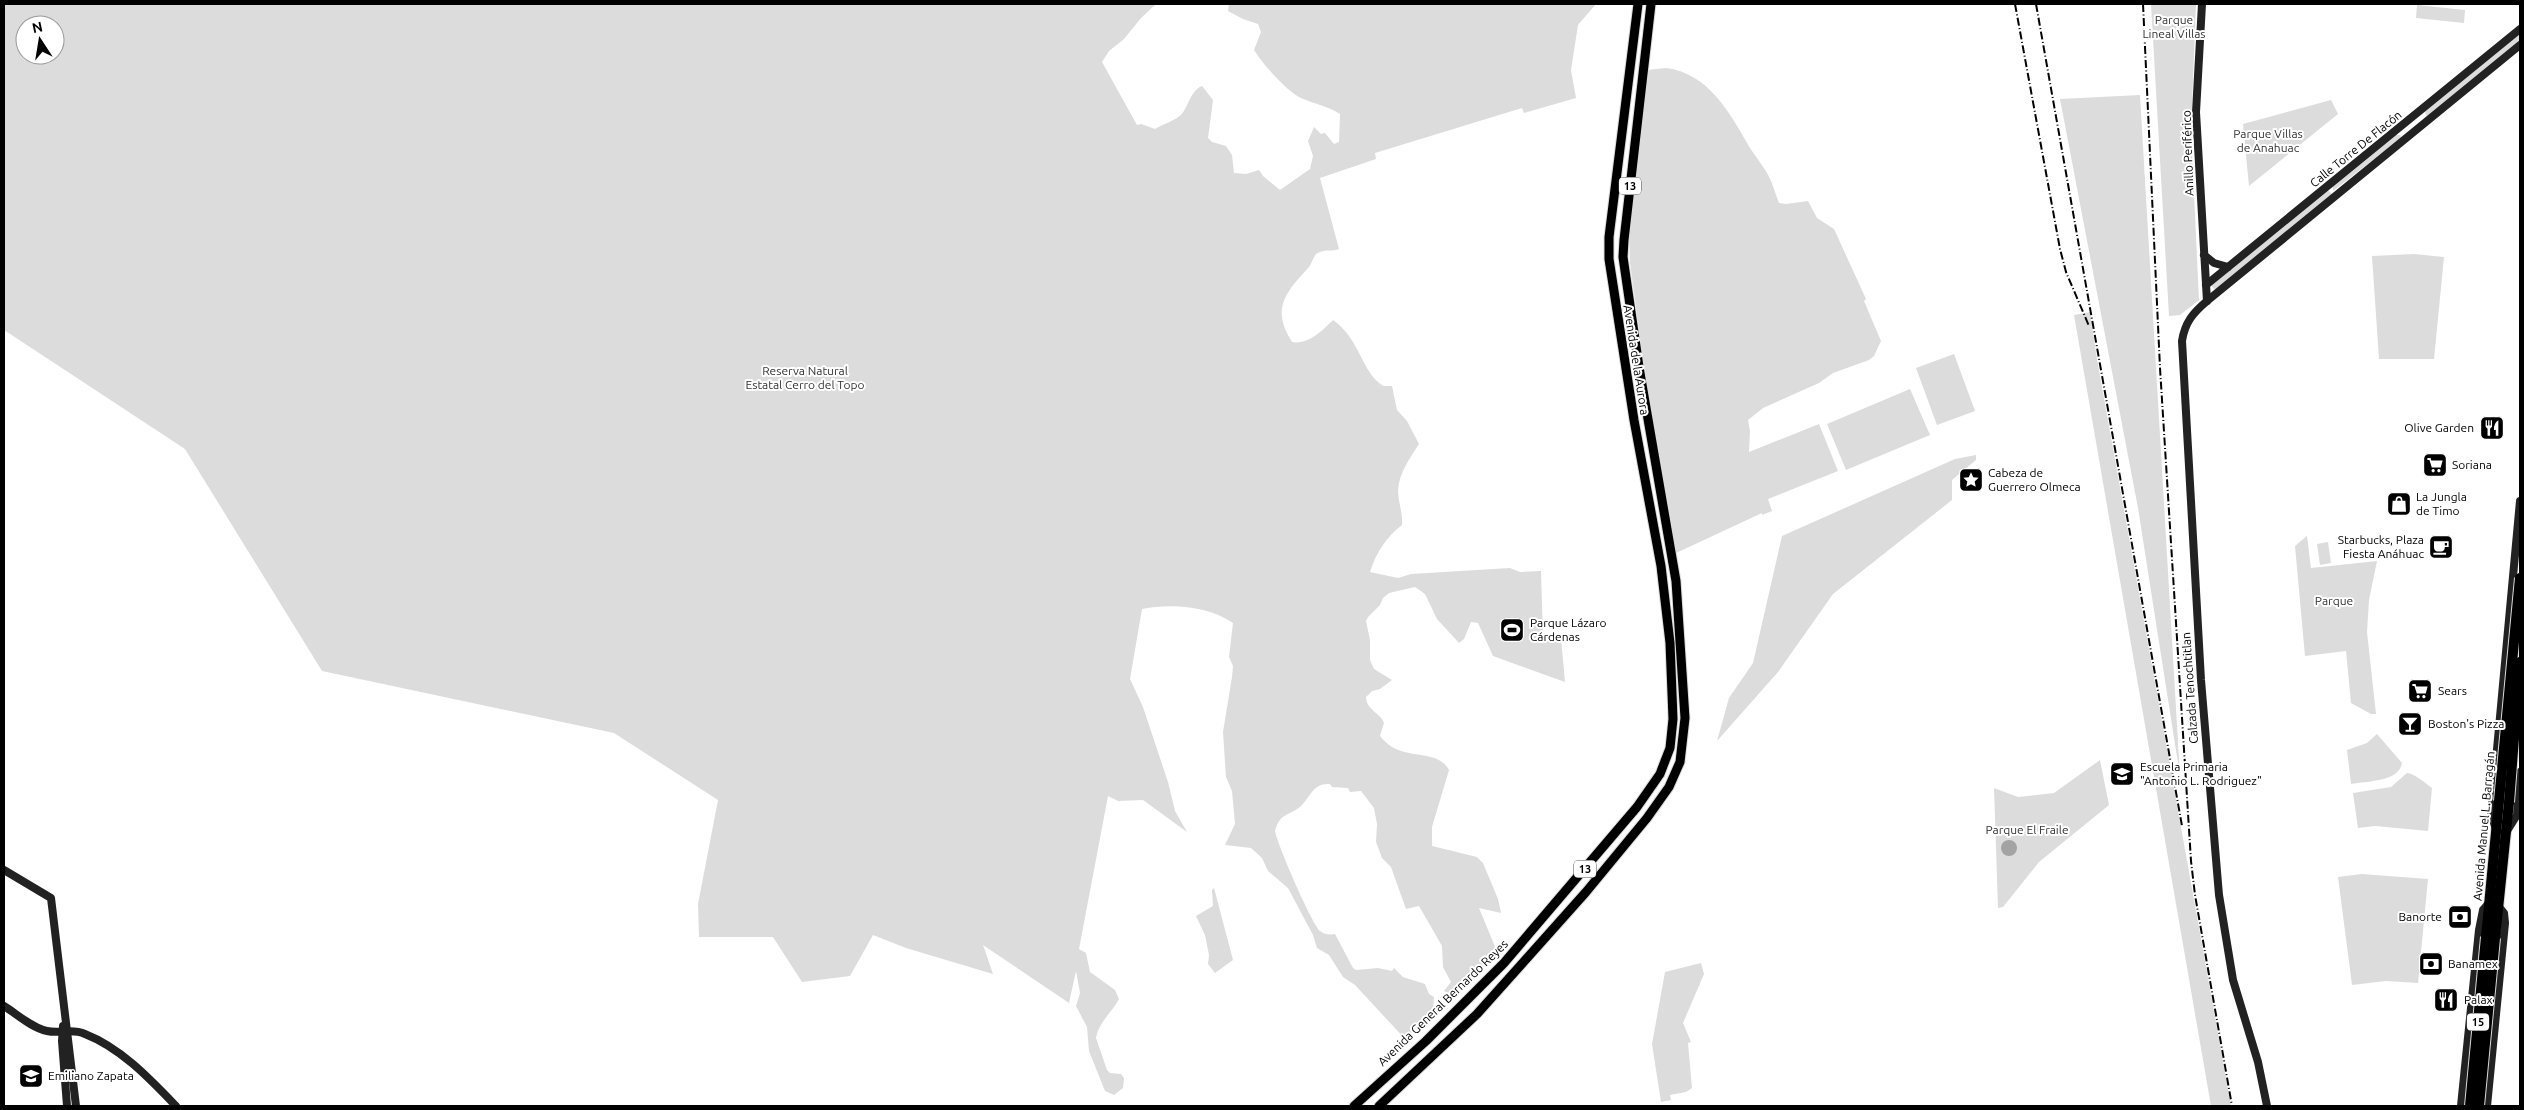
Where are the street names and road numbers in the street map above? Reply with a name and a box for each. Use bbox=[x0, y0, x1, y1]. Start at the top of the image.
street label: Calle Torre De Flacón bbox=[2307, 108, 2404, 189]
street label: Anillo Periférico bbox=[2180, 110, 2195, 196]
road number: 13 bbox=[1619, 178, 1641, 195]
street label: Avenida de la Aurora bbox=[1621, 304, 1652, 416]
street label: Calzada Tenochtitlan bbox=[2179, 632, 2200, 744]
street label: Avenida Manuel L. Barragán bbox=[2471, 751, 2497, 901]
road number: 13 bbox=[1574, 861, 1596, 878]
street label: Avenida General Bernardo Reyes bbox=[1375, 937, 1510, 1068]
road number: 15 bbox=[2467, 1014, 2489, 1030]

